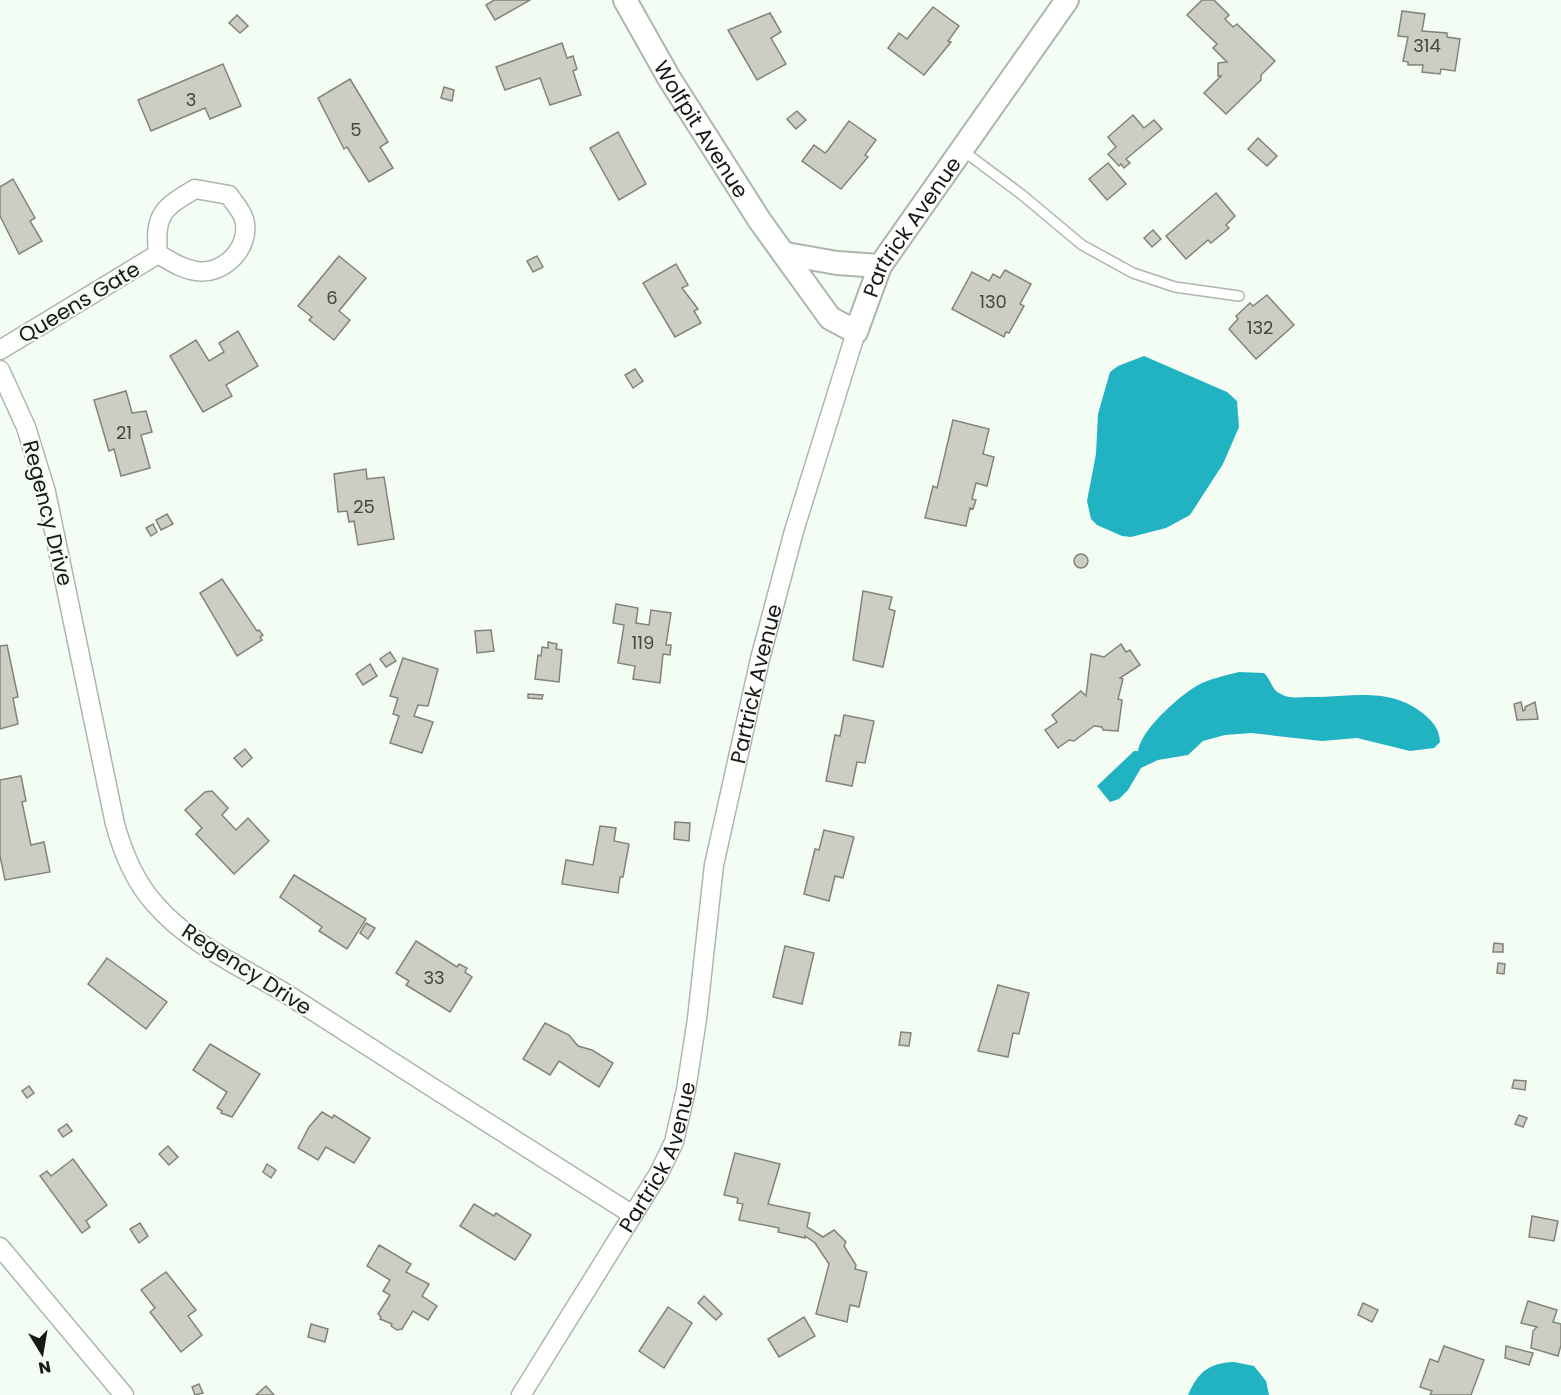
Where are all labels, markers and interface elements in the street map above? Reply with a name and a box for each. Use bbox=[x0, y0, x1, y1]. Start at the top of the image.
house number: 314 bbox=[1413, 33, 1441, 58]
street label: Wolfpit Avenue bbox=[647, 55, 756, 203]
house number: 3 bbox=[186, 87, 196, 112]
house number: 5 bbox=[350, 117, 362, 142]
street label: Partrick Avenue bbox=[855, 150, 967, 301]
street label: Queens Gate bbox=[13, 254, 145, 350]
house number: 6 bbox=[326, 285, 338, 310]
house number: 130 bbox=[979, 289, 1007, 314]
house number: 132 bbox=[1247, 315, 1273, 340]
house number: 21 bbox=[116, 420, 132, 445]
street label: Regency Drive bbox=[16, 437, 80, 589]
house number: 25 bbox=[353, 494, 375, 519]
street label: Partrick Avenue bbox=[723, 601, 789, 766]
house number: 119 bbox=[632, 630, 654, 655]
street label: Regency Drive bbox=[177, 916, 317, 1022]
house number: 33 bbox=[423, 965, 445, 990]
street label: Partrick Avenue bbox=[611, 1080, 702, 1237]
north arrow bbox=[12, 1323, 72, 1383]
text: N bbox=[37, 1355, 53, 1380]

